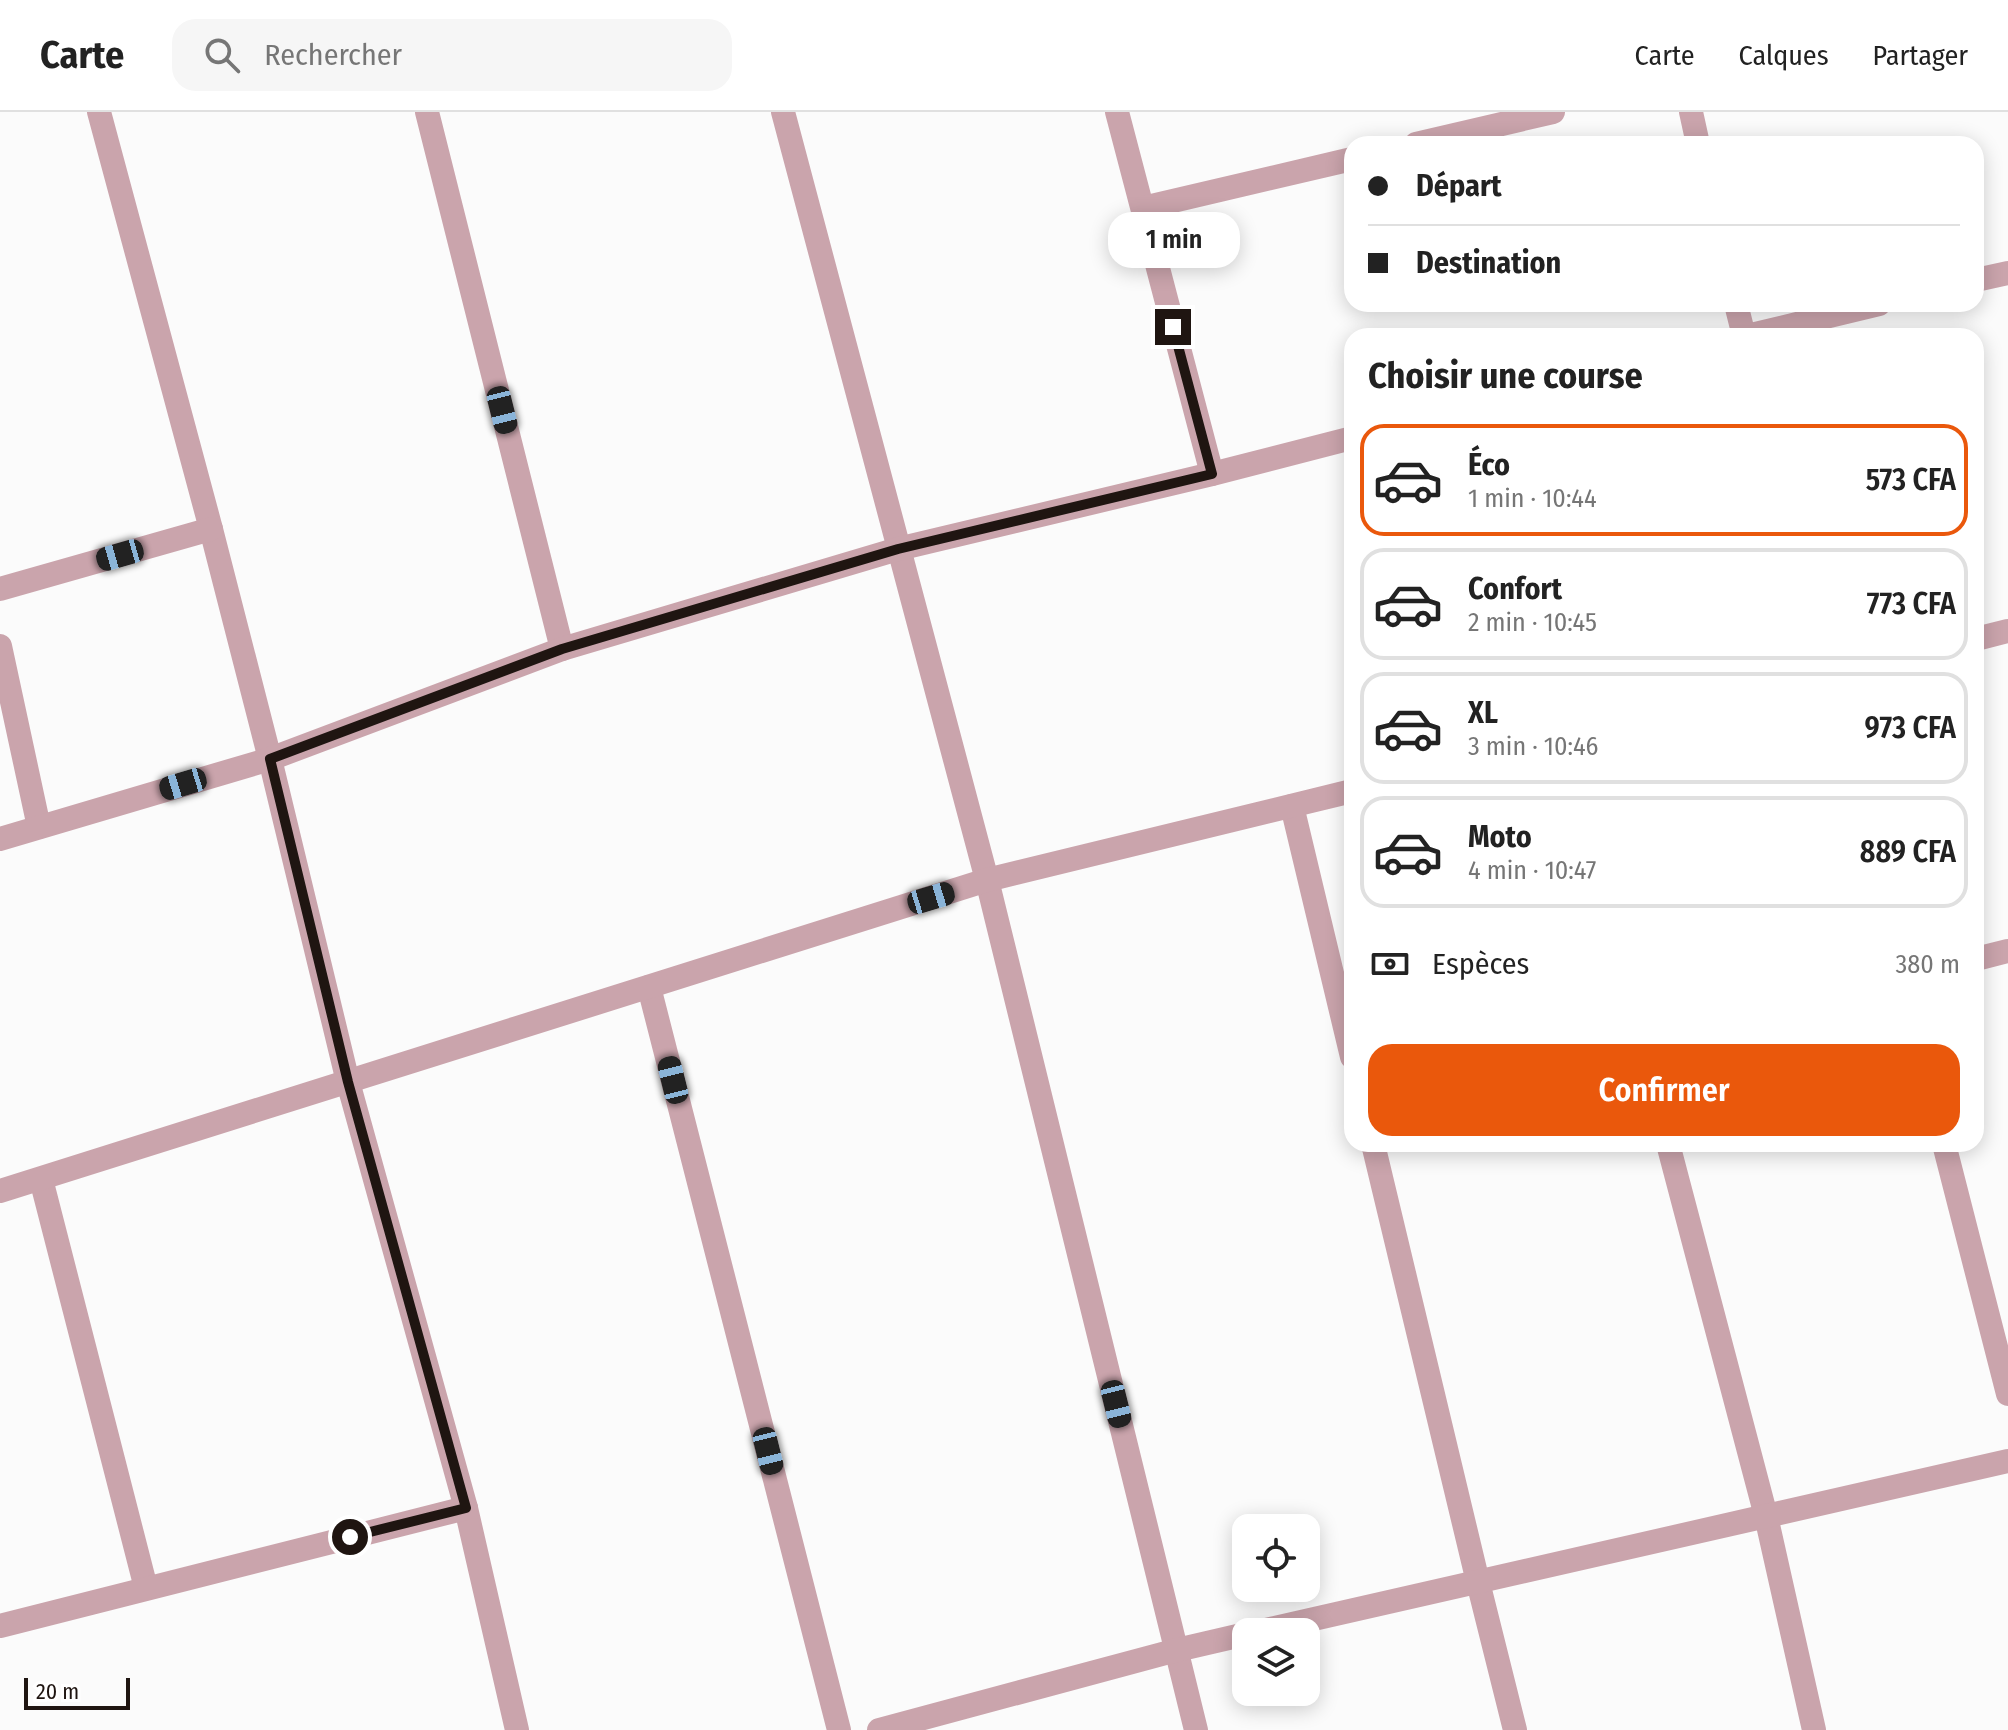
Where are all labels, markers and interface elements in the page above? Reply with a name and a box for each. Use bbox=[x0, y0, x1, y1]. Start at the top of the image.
search box bbox=[172, 19, 732, 91]
text: Carte bbox=[40, 32, 124, 78]
icon: search bbox=[200, 33, 244, 77]
text: Rechercher bbox=[264, 37, 402, 73]
text: Carte bbox=[1635, 39, 1695, 72]
text: Calques bbox=[1739, 39, 1829, 72]
text: Partager bbox=[1873, 39, 1968, 72]
text: Départ bbox=[1416, 168, 1502, 204]
callout: 1 min bbox=[1107, 211, 1239, 267]
text: 1 min bbox=[1146, 224, 1202, 255]
text: Destination bbox=[1416, 245, 1561, 281]
route end bbox=[1155, 309, 1191, 345]
text: Choisir une course bbox=[1368, 354, 1643, 398]
car bbox=[485, 384, 519, 436]
icon: car bbox=[1372, 444, 1444, 516]
text: Éco bbox=[1468, 447, 1510, 483]
text: 573 CFA bbox=[1866, 462, 1956, 498]
text: 1 min · 10:44 bbox=[1468, 483, 1596, 514]
car bbox=[94, 537, 146, 573]
icon: car bbox=[1372, 568, 1444, 640]
text: Confort bbox=[1468, 571, 1562, 607]
text: 773 CFA bbox=[1867, 586, 1956, 622]
text: 2 min · 10:45 bbox=[1468, 607, 1597, 638]
icon: car bbox=[1372, 692, 1444, 764]
text: XL bbox=[1468, 695, 1498, 731]
text: 973 CFA bbox=[1865, 710, 1956, 746]
text: 3 min · 10:46 bbox=[1468, 731, 1598, 762]
car bbox=[157, 766, 209, 802]
icon: car bbox=[1372, 816, 1444, 888]
text: Moto bbox=[1468, 819, 1532, 855]
text: 889 CFA bbox=[1860, 834, 1956, 870]
text: 4 min · 10:47 bbox=[1468, 855, 1596, 886]
car bbox=[905, 880, 957, 916]
icon: cash bbox=[1368, 942, 1412, 986]
text: Espèces bbox=[1432, 946, 1529, 982]
text: 380 m bbox=[1896, 949, 1960, 980]
button: Confirmer bbox=[1368, 1044, 1960, 1136]
car bbox=[656, 1054, 690, 1106]
car bbox=[1099, 1378, 1133, 1430]
car bbox=[751, 1425, 785, 1477]
map controls bbox=[1232, 1514, 1320, 1706]
button: locate bbox=[1232, 1514, 1320, 1602]
route start bbox=[332, 1519, 368, 1555]
button: layers bbox=[1232, 1618, 1320, 1706]
scale bar bbox=[24, 1674, 130, 1710]
text: 20 m bbox=[36, 1678, 79, 1705]

